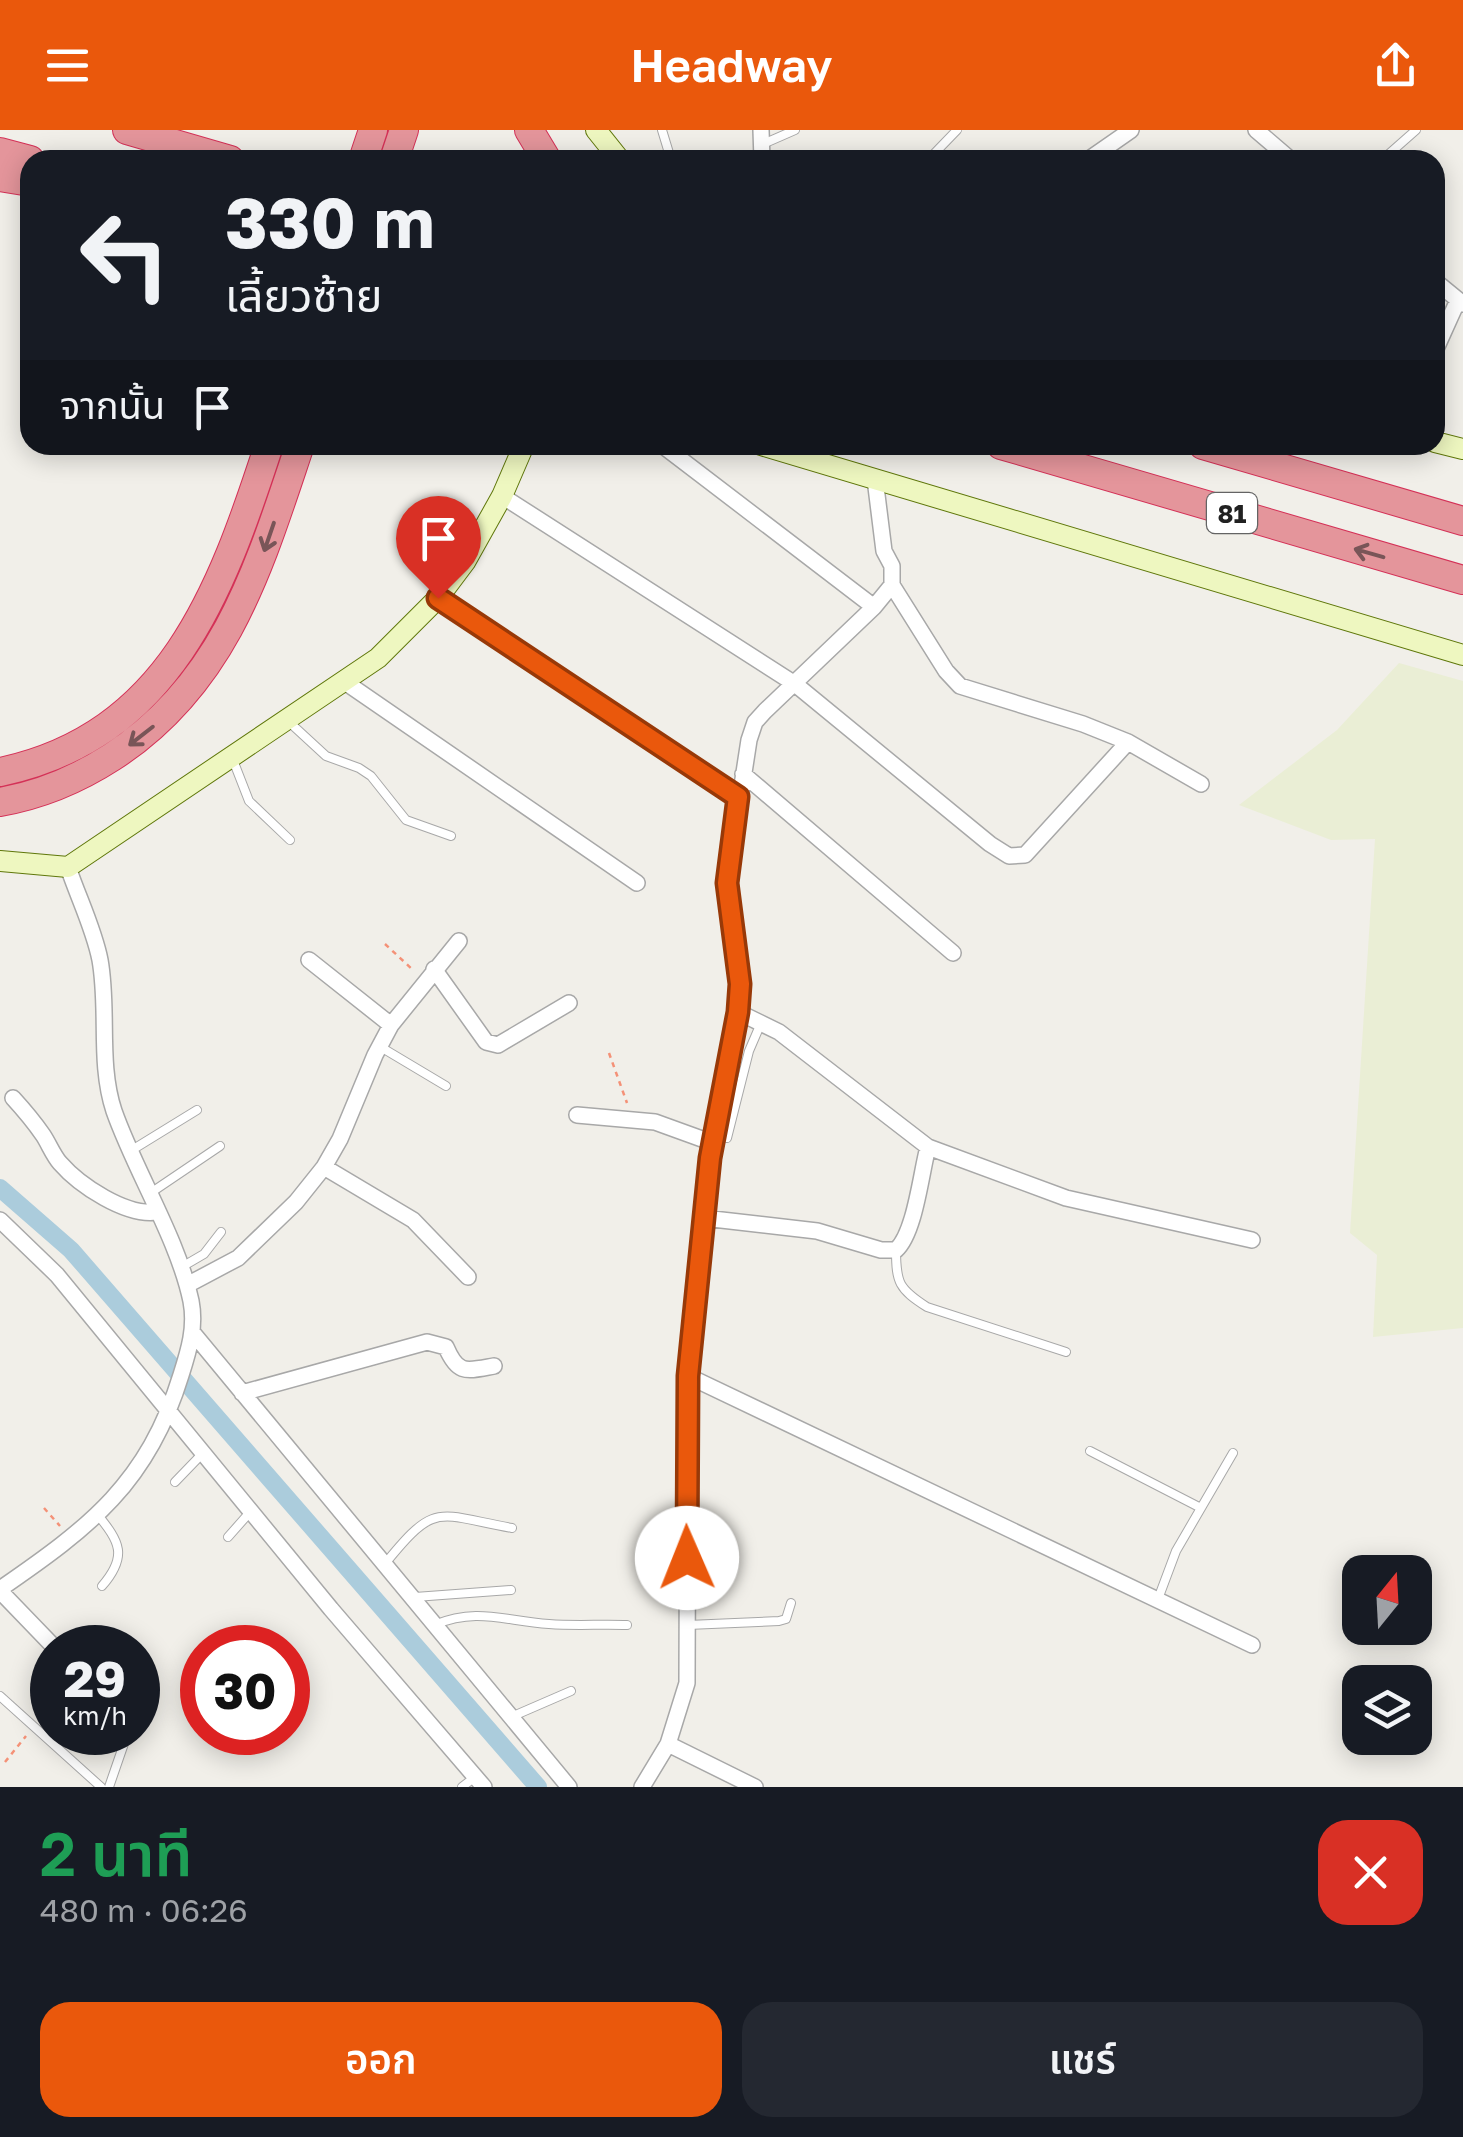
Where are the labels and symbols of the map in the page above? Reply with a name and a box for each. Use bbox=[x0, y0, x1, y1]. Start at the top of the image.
road number: 81 bbox=[1207, 493, 1257, 533]
pin bbox=[396, 496, 481, 599]
one-way arrow bbox=[259, 521, 277, 552]
one-way arrow bbox=[1354, 543, 1386, 561]
one-way arrow bbox=[129, 725, 155, 747]
position arrow bbox=[635, 1506, 739, 1610]
north arrow bbox=[1342, 1555, 1432, 1645]
speed limit sign: 30 bbox=[180, 1625, 310, 1755]

